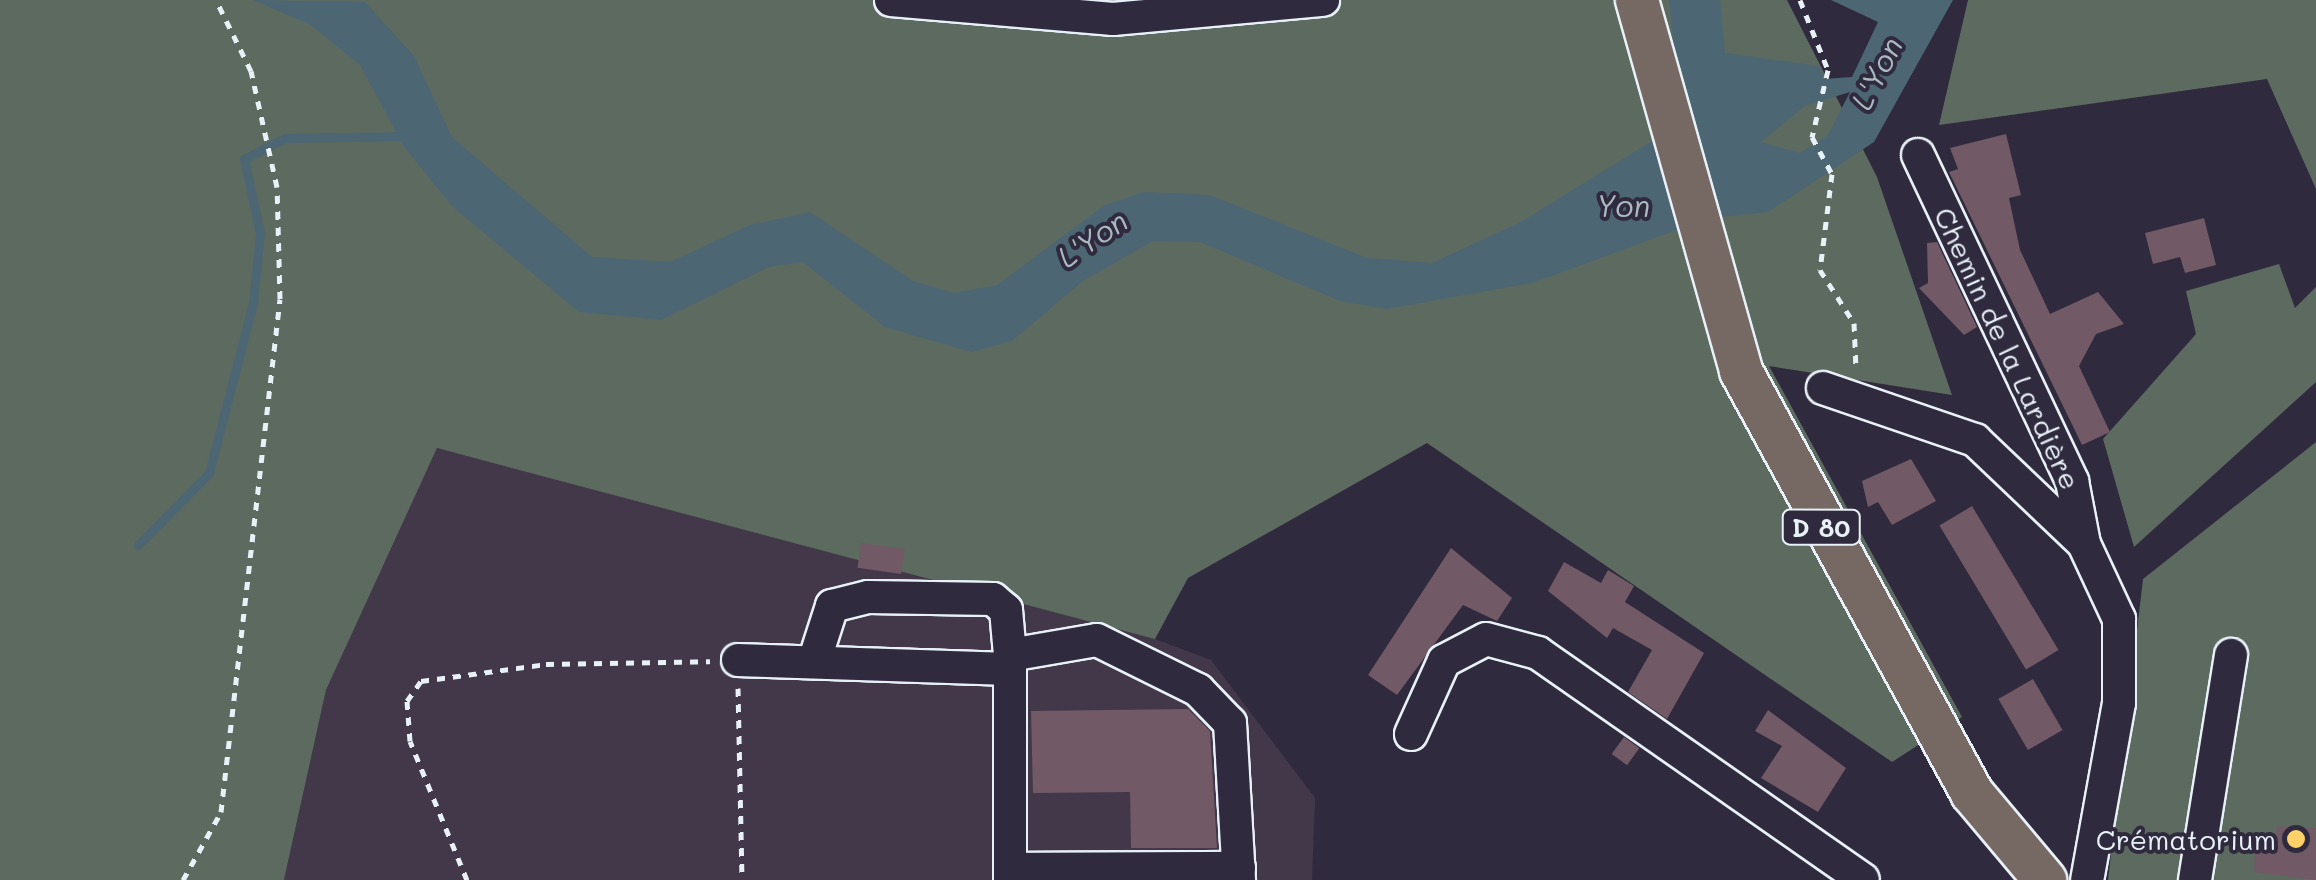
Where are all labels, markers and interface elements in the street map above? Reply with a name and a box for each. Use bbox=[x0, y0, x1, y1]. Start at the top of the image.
water label: L'Yon bbox=[1843, 31, 1909, 115]
water label: Yon bbox=[1596, 187, 1650, 223]
water label: L'Yon bbox=[1050, 202, 1134, 274]
street label: Chemin de la Lardière bbox=[1928, 202, 2088, 494]
road number: D 80 bbox=[1781, 507, 1861, 547]
place label: Crématorium bbox=[2096, 822, 2276, 856]
marker: Crématorium bbox=[2285, 828, 2307, 850]

